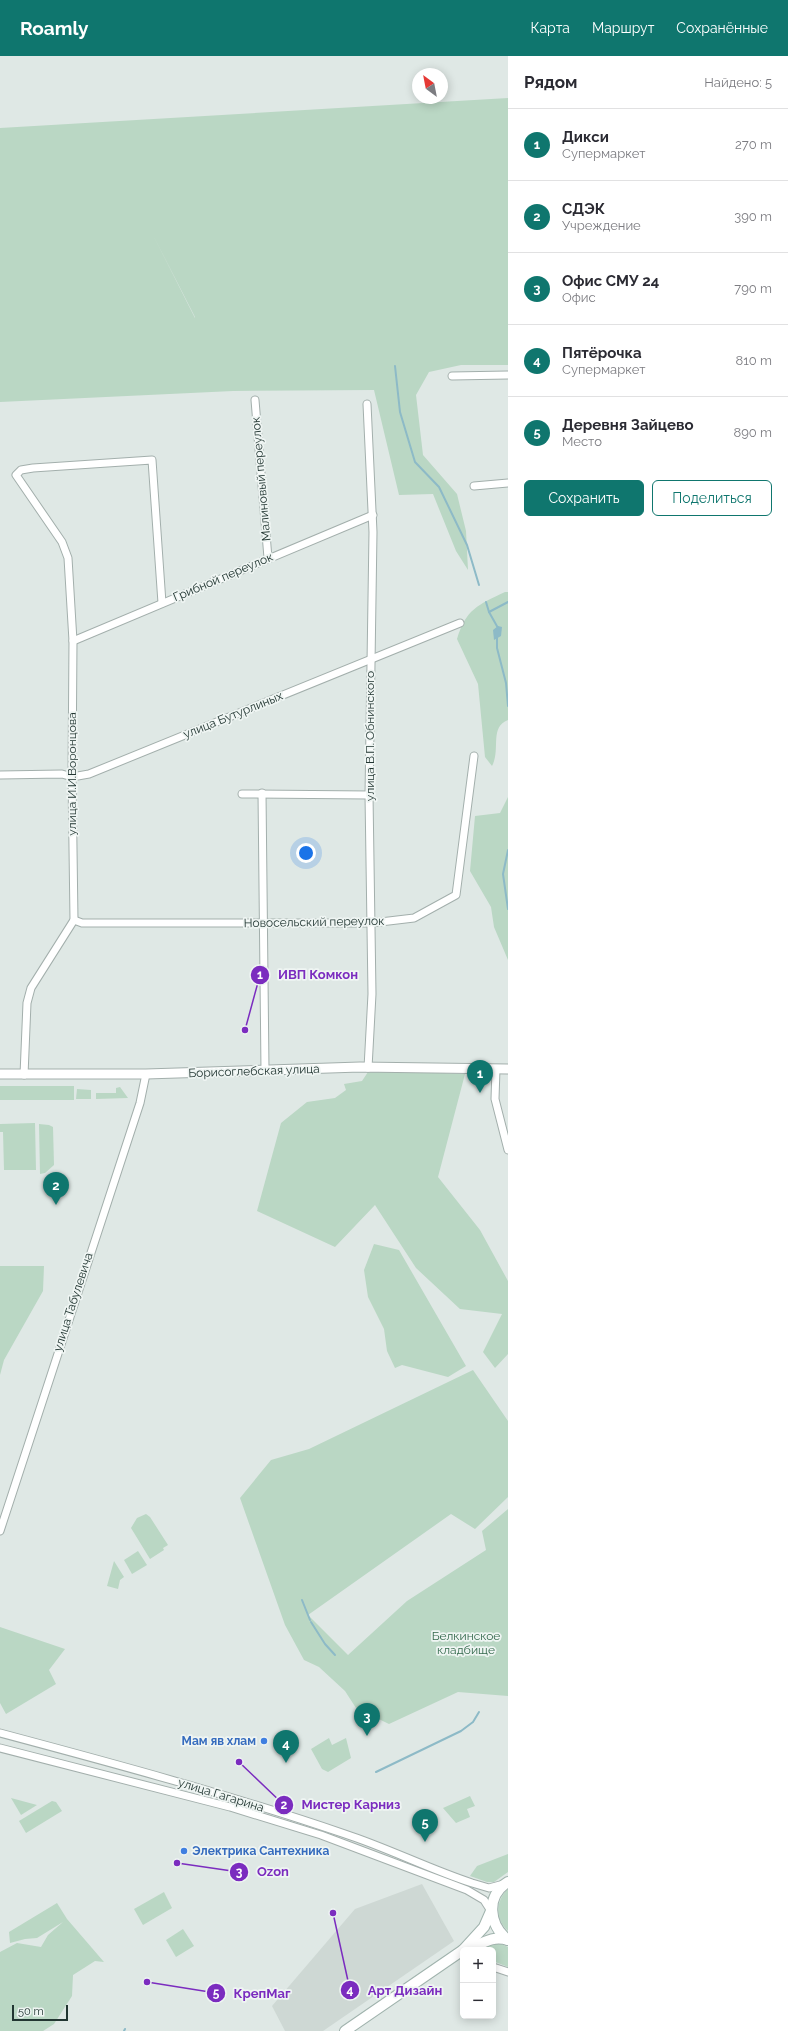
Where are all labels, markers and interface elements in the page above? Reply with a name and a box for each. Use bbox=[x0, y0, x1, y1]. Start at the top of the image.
text: Roamly bbox=[20, 17, 88, 39]
text: Карта bbox=[531, 20, 570, 36]
text: Маршрут bbox=[592, 20, 654, 36]
text: Сохранённые bbox=[676, 20, 768, 36]
north arrow bbox=[412, 68, 448, 104]
text: Рядом bbox=[524, 72, 577, 92]
text: Найдено: 5 bbox=[704, 75, 772, 90]
text: Дикси bbox=[562, 128, 609, 146]
text: 1 bbox=[534, 137, 540, 152]
text: 270 m bbox=[735, 137, 772, 152]
text: Супермаркет bbox=[562, 146, 645, 161]
text: СДЭК bbox=[562, 200, 605, 218]
text: 2 bbox=[533, 209, 541, 224]
text: 390 m bbox=[734, 209, 772, 224]
text: Учреждение bbox=[562, 218, 641, 233]
text: Офис СМУ 24 bbox=[562, 272, 659, 290]
text: 3 bbox=[533, 281, 541, 296]
text: 790 m bbox=[734, 281, 772, 296]
text: Офис bbox=[562, 290, 596, 305]
text: Пятёрочка bbox=[562, 344, 642, 362]
text: 4 bbox=[533, 353, 541, 368]
text: 810 m bbox=[736, 353, 772, 368]
text: Супермаркет bbox=[562, 362, 645, 377]
street label: Малиновый переулок bbox=[249, 416, 273, 542]
text: Деревня Зайцево bbox=[562, 416, 694, 434]
text: 5 bbox=[533, 425, 541, 440]
text: 890 m bbox=[733, 425, 772, 440]
text: Место bbox=[562, 434, 602, 449]
button: Сохранить bbox=[524, 480, 644, 516]
button: Поделиться bbox=[652, 480, 772, 516]
street label: Грибной переулок bbox=[171, 550, 275, 604]
street label: улица В.П. Обнинского bbox=[363, 671, 377, 801]
street label: улица Бутурлиных bbox=[181, 689, 285, 741]
street label: улица И.И.Воронцова bbox=[65, 712, 79, 836]
your location bbox=[296, 843, 316, 863]
street label: Новосельский переулок bbox=[244, 914, 384, 930]
callout: ИВП Комкон bbox=[250, 962, 366, 987]
text: ИВП Комкон bbox=[278, 967, 358, 982]
text: 1 bbox=[257, 968, 263, 982]
pin: 1 bbox=[467, 1060, 493, 1093]
street label: Борисоглебская улица bbox=[188, 1062, 320, 1080]
pin: 2 bbox=[43, 1172, 69, 1205]
street label: улица Табулевича bbox=[50, 1251, 96, 1353]
park label: Белкинское кладбище bbox=[432, 1629, 500, 1657]
pin: 3 bbox=[354, 1703, 380, 1736]
pin: 4 bbox=[273, 1730, 299, 1763]
place label: Мам яв хлам bbox=[182, 1734, 256, 1748]
marker: Мам яв хлам bbox=[259, 1736, 269, 1746]
street label: улица Гагарина bbox=[176, 1775, 266, 1815]
callout: Мистер Карниз bbox=[274, 1792, 409, 1817]
text: Мистер Карниз bbox=[301, 1797, 401, 1812]
text: 2 bbox=[281, 1798, 288, 1812]
pin: 5 bbox=[412, 1809, 438, 1842]
place label: Электрика Сантехника bbox=[192, 1844, 329, 1858]
marker: Электрика Сантехника bbox=[179, 1846, 189, 1856]
callout: Ozon bbox=[229, 1859, 297, 1884]
text: Ozon bbox=[257, 1864, 289, 1879]
text: 3 bbox=[236, 1865, 243, 1879]
map controls bbox=[460, 1947, 496, 2019]
button: + bbox=[460, 1947, 496, 1983]
callout: Арт Дизайн bbox=[340, 1978, 451, 2003]
callout: КрепМаг bbox=[206, 1980, 299, 2005]
text: 4 bbox=[347, 1983, 354, 1997]
text: Арт Дизайн bbox=[368, 1983, 442, 1998]
button: − bbox=[460, 1983, 496, 2019]
text: 5 bbox=[213, 1986, 220, 2000]
text: КрепМаг bbox=[234, 1986, 291, 2001]
scale bar bbox=[12, 2003, 68, 2022]
text: 50 m bbox=[18, 2005, 44, 2018]

